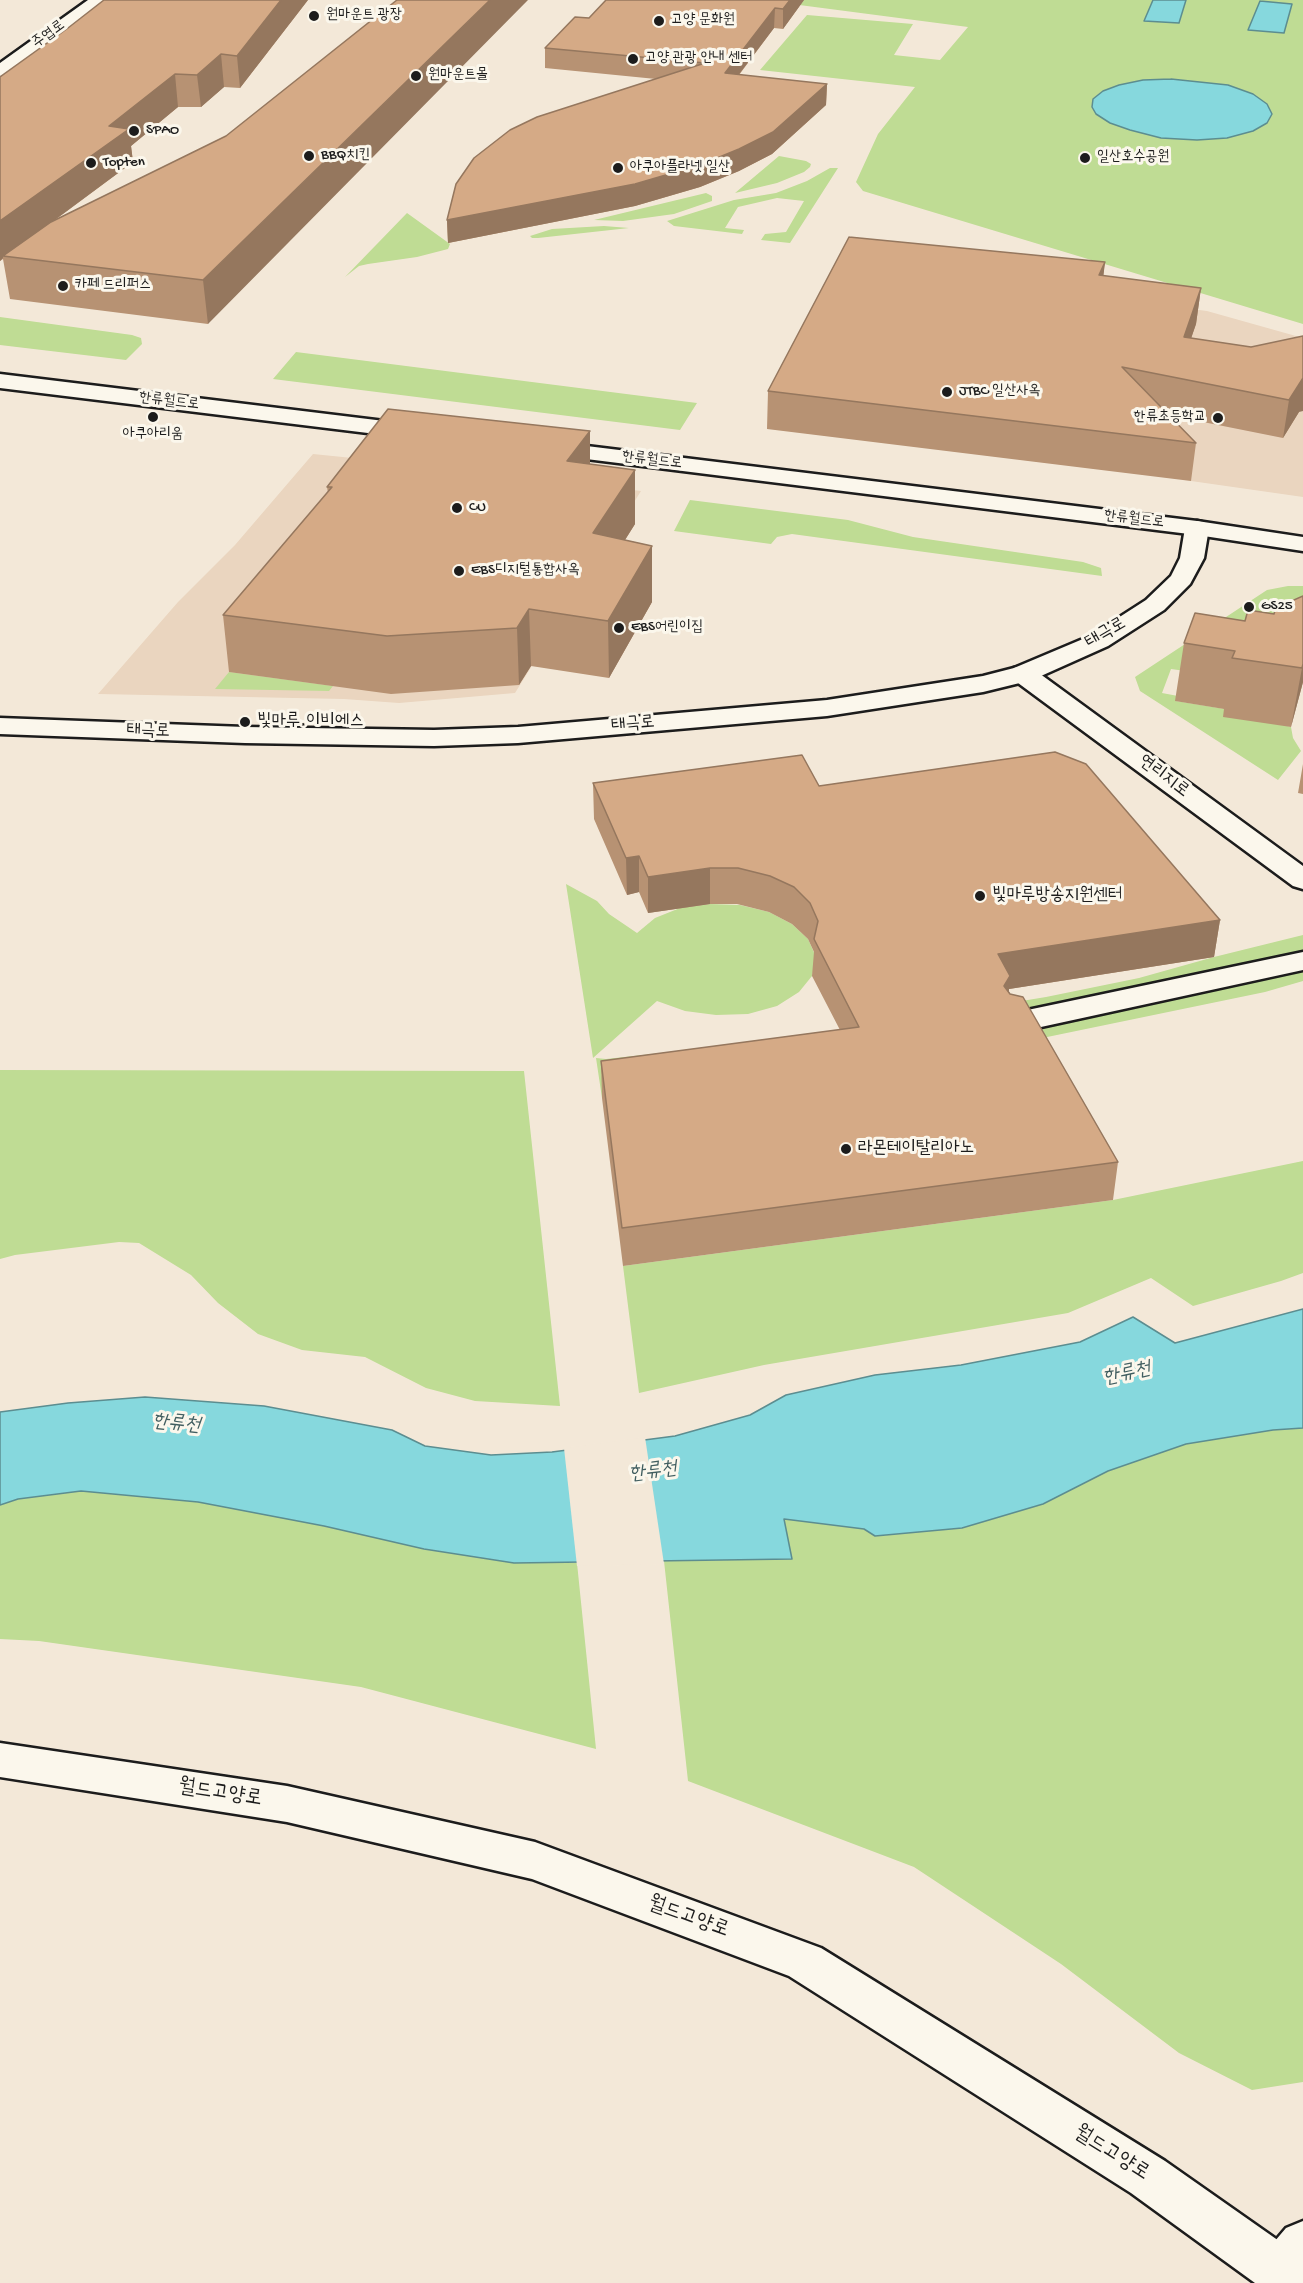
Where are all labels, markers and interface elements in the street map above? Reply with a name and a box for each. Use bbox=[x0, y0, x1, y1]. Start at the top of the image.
place label: 원마운트 광장 bbox=[326, 7, 402, 25]
marker: 원마운트 광장 bbox=[307, 9, 321, 23]
place label: 고양 문화원 bbox=[671, 12, 735, 30]
marker: 고양 문화원 bbox=[652, 14, 666, 28]
street label: 주엽로 bbox=[29, 17, 69, 53]
place label: 고양 관광 안내 센터 bbox=[645, 50, 752, 68]
marker: 고양 관광 안내 센터 bbox=[626, 52, 640, 66]
place label: 원마운트몰 bbox=[428, 67, 488, 85]
marker: 원마운트몰 bbox=[409, 69, 423, 83]
place label: SPAO bbox=[146, 122, 179, 140]
marker: SPAO bbox=[127, 124, 141, 138]
place label: BBQ치킨 bbox=[321, 147, 371, 165]
marker: BBQ치킨 bbox=[302, 149, 316, 163]
place label: 일산호수공원 bbox=[1097, 149, 1169, 167]
marker: 일산호수공원 bbox=[1078, 151, 1092, 165]
place label: Topten bbox=[103, 154, 145, 172]
marker: Topten bbox=[84, 156, 98, 170]
place label: 아쿠아플라넷 일산 bbox=[630, 159, 730, 177]
marker: 아쿠아플라넷 일산 bbox=[611, 161, 625, 175]
place label: 카페 드리퍼스 bbox=[75, 277, 151, 295]
marker: 카페 드리퍼스 bbox=[56, 279, 70, 293]
place label: JTBC 일산사옥 bbox=[959, 383, 1040, 401]
marker: JTBC 일산사옥 bbox=[940, 385, 954, 399]
street label: 한류월드로 bbox=[138, 389, 200, 415]
place label: 한류초등학교 bbox=[1134, 409, 1206, 427]
marker: 아쿠아리움 bbox=[146, 410, 160, 424]
marker: 한류초등학교 bbox=[1211, 411, 1225, 425]
place label: 아쿠아리움 bbox=[123, 426, 183, 444]
street label: 한류월드로 bbox=[621, 448, 683, 474]
place label: CU bbox=[469, 499, 486, 517]
marker: CU bbox=[450, 501, 464, 515]
street label: 한류월드로 bbox=[1103, 507, 1165, 533]
place label: EBS디지털통합사옥 bbox=[471, 562, 579, 580]
marker: EBS디지털통합사옥 bbox=[452, 564, 466, 578]
place label: GS25 bbox=[1261, 598, 1293, 616]
marker: GS25 bbox=[1242, 600, 1256, 614]
street label: 태극로 bbox=[1082, 614, 1130, 654]
place label: EBS어린이집 bbox=[631, 619, 703, 637]
marker: EBS어린이집 bbox=[612, 621, 626, 635]
place label: 빛마루.이비에스 bbox=[257, 711, 364, 733]
street label: 태극로 bbox=[610, 712, 656, 738]
marker: 빛마루.이비에스 bbox=[238, 715, 252, 729]
street label: 태극로 bbox=[126, 720, 170, 744]
street label: 연리지로 bbox=[1133, 751, 1193, 803]
place label: 빛마루방송지원센터 bbox=[992, 885, 1122, 907]
marker: 빛마루방송지원센터 bbox=[973, 889, 987, 903]
place label: 라몬테이탈리아노 bbox=[858, 1138, 974, 1160]
marker: 라몬테이탈리아노 bbox=[839, 1142, 853, 1156]
water label: 한류천 bbox=[1101, 1358, 1153, 1392]
water label: 한류천 bbox=[151, 1411, 201, 1439]
water label: 한류천 bbox=[628, 1458, 678, 1488]
street label: 월드고양로 bbox=[176, 1775, 264, 1813]
street label: 월드고양로 bbox=[644, 1892, 732, 1944]
street label: 월드고양로 bbox=[1068, 2121, 1154, 2187]

